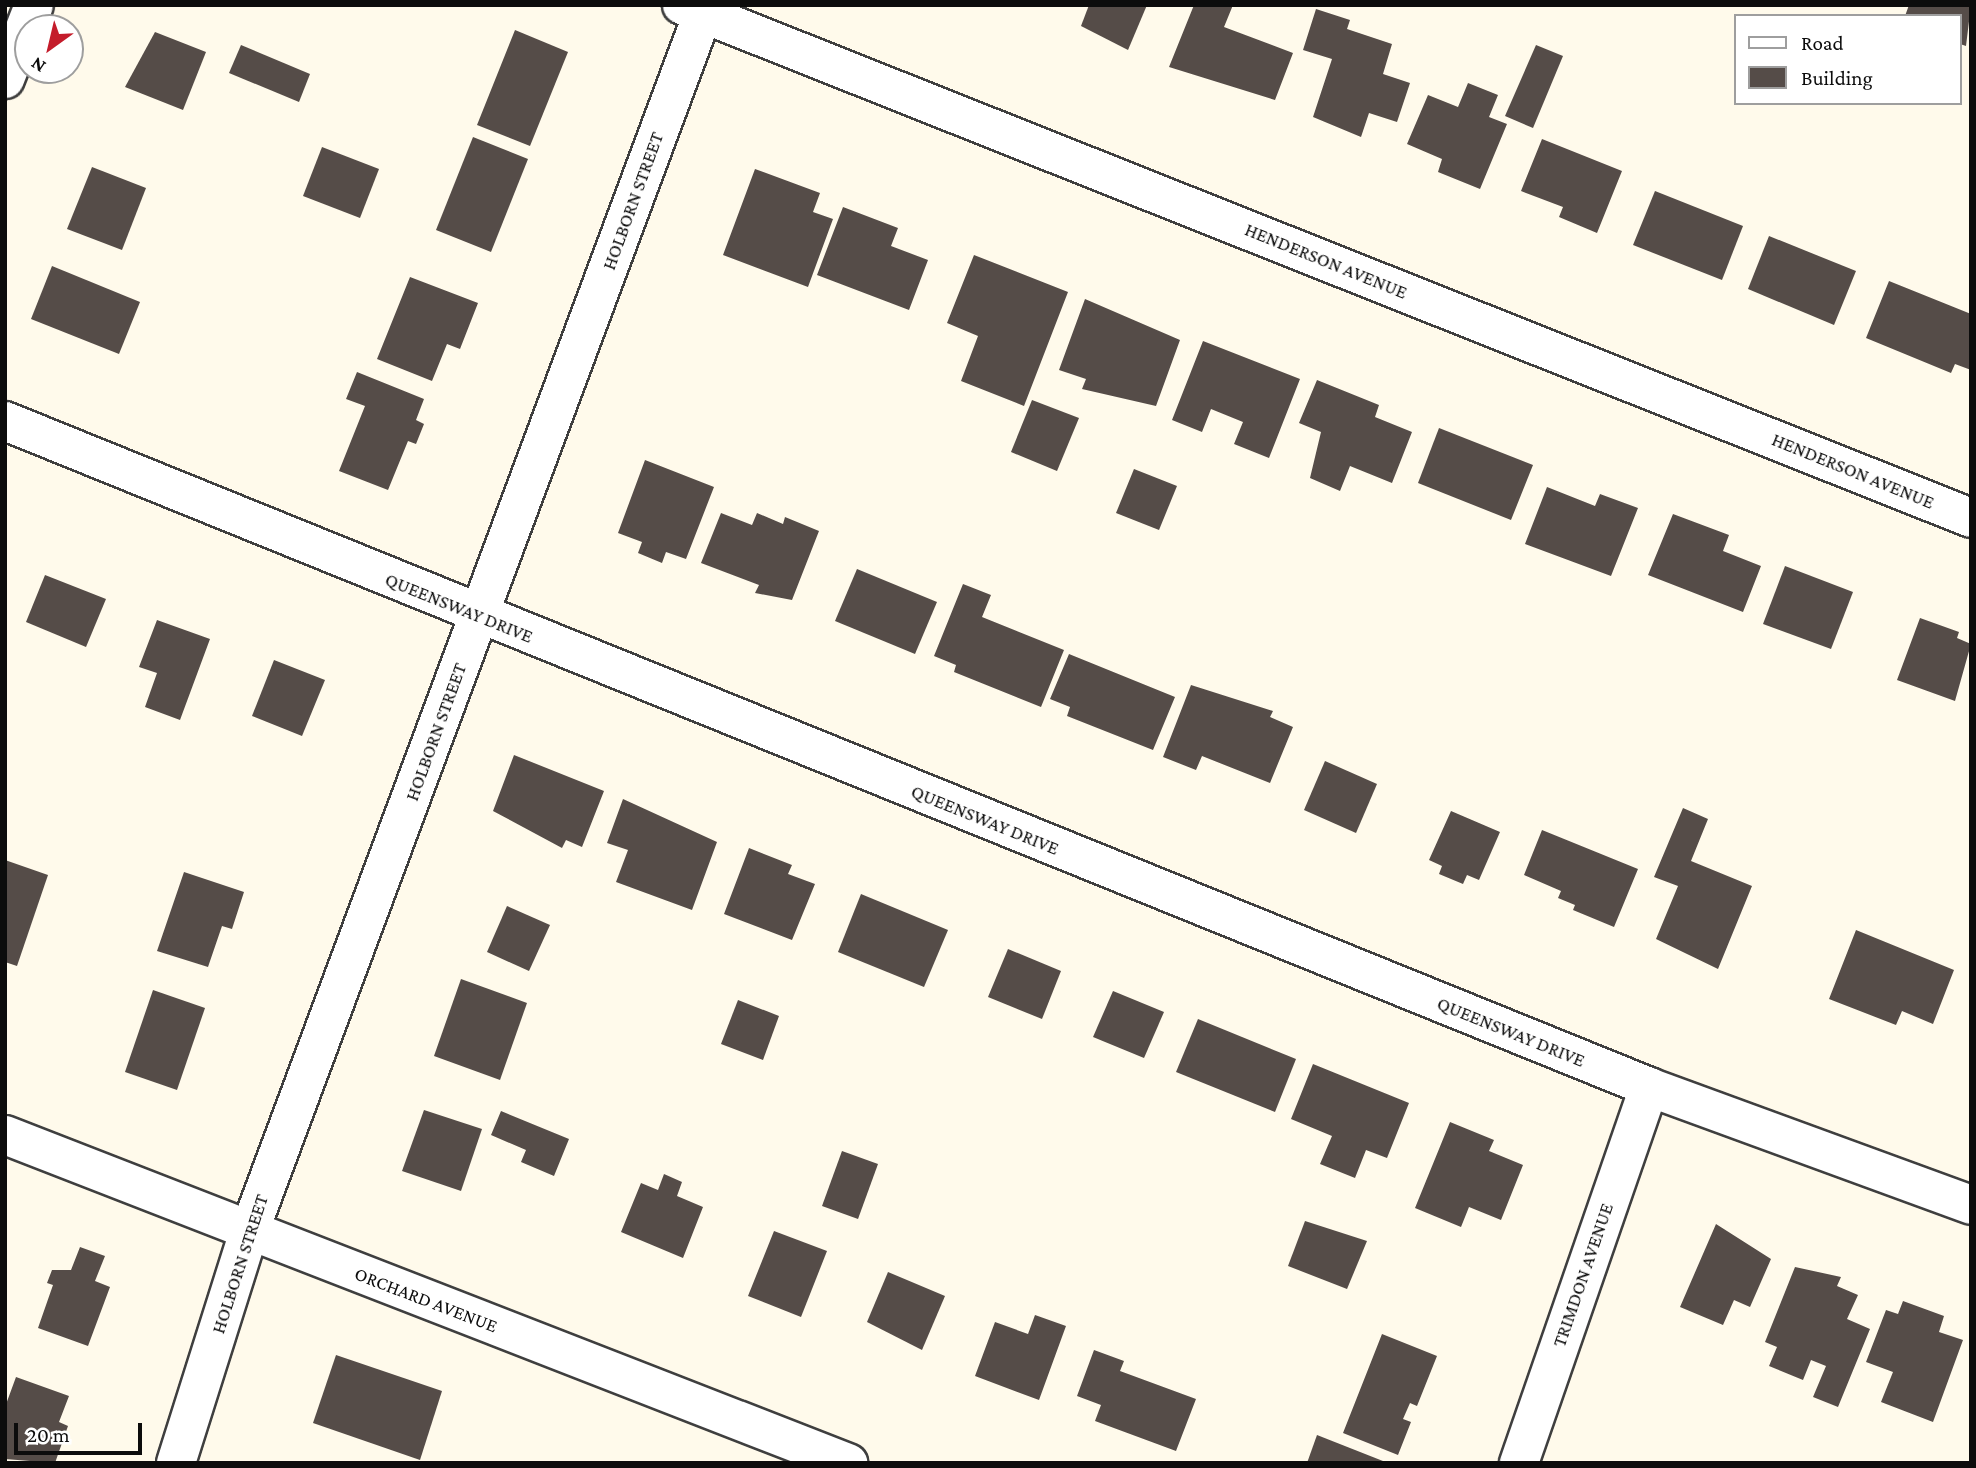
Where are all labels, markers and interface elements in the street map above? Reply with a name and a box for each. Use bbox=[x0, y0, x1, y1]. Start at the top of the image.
north arrow bbox=[14, 14, 84, 84]
legend bbox=[1734, 14, 1962, 105]
text: Road bbox=[1801, 31, 1844, 55]
text: N bbox=[27, 53, 49, 77]
text: Building bbox=[1801, 66, 1873, 90]
street label: HOLBORN STREET bbox=[597, 129, 669, 273]
street label: HENDERSON AVENUE bbox=[1242, 218, 1410, 304]
street label: HENDERSON AVENUE bbox=[1769, 428, 1937, 514]
street label: QUEENSWAY DRIVE bbox=[382, 568, 536, 648]
street label: HOLBORN STREET bbox=[400, 660, 472, 804]
street label: QUEENSWAY DRIVE bbox=[908, 780, 1062, 860]
street label: QUEENSWAY DRIVE bbox=[1434, 992, 1588, 1072]
street label: HOLBORN STREET bbox=[207, 1192, 273, 1336]
street label: TRIMDON AVENUE bbox=[1548, 1200, 1618, 1350]
street label: ORCHARD AVENUE bbox=[351, 1262, 501, 1338]
scale bar bbox=[18, 1408, 145, 1452]
text: 20 m bbox=[27, 1423, 70, 1447]

